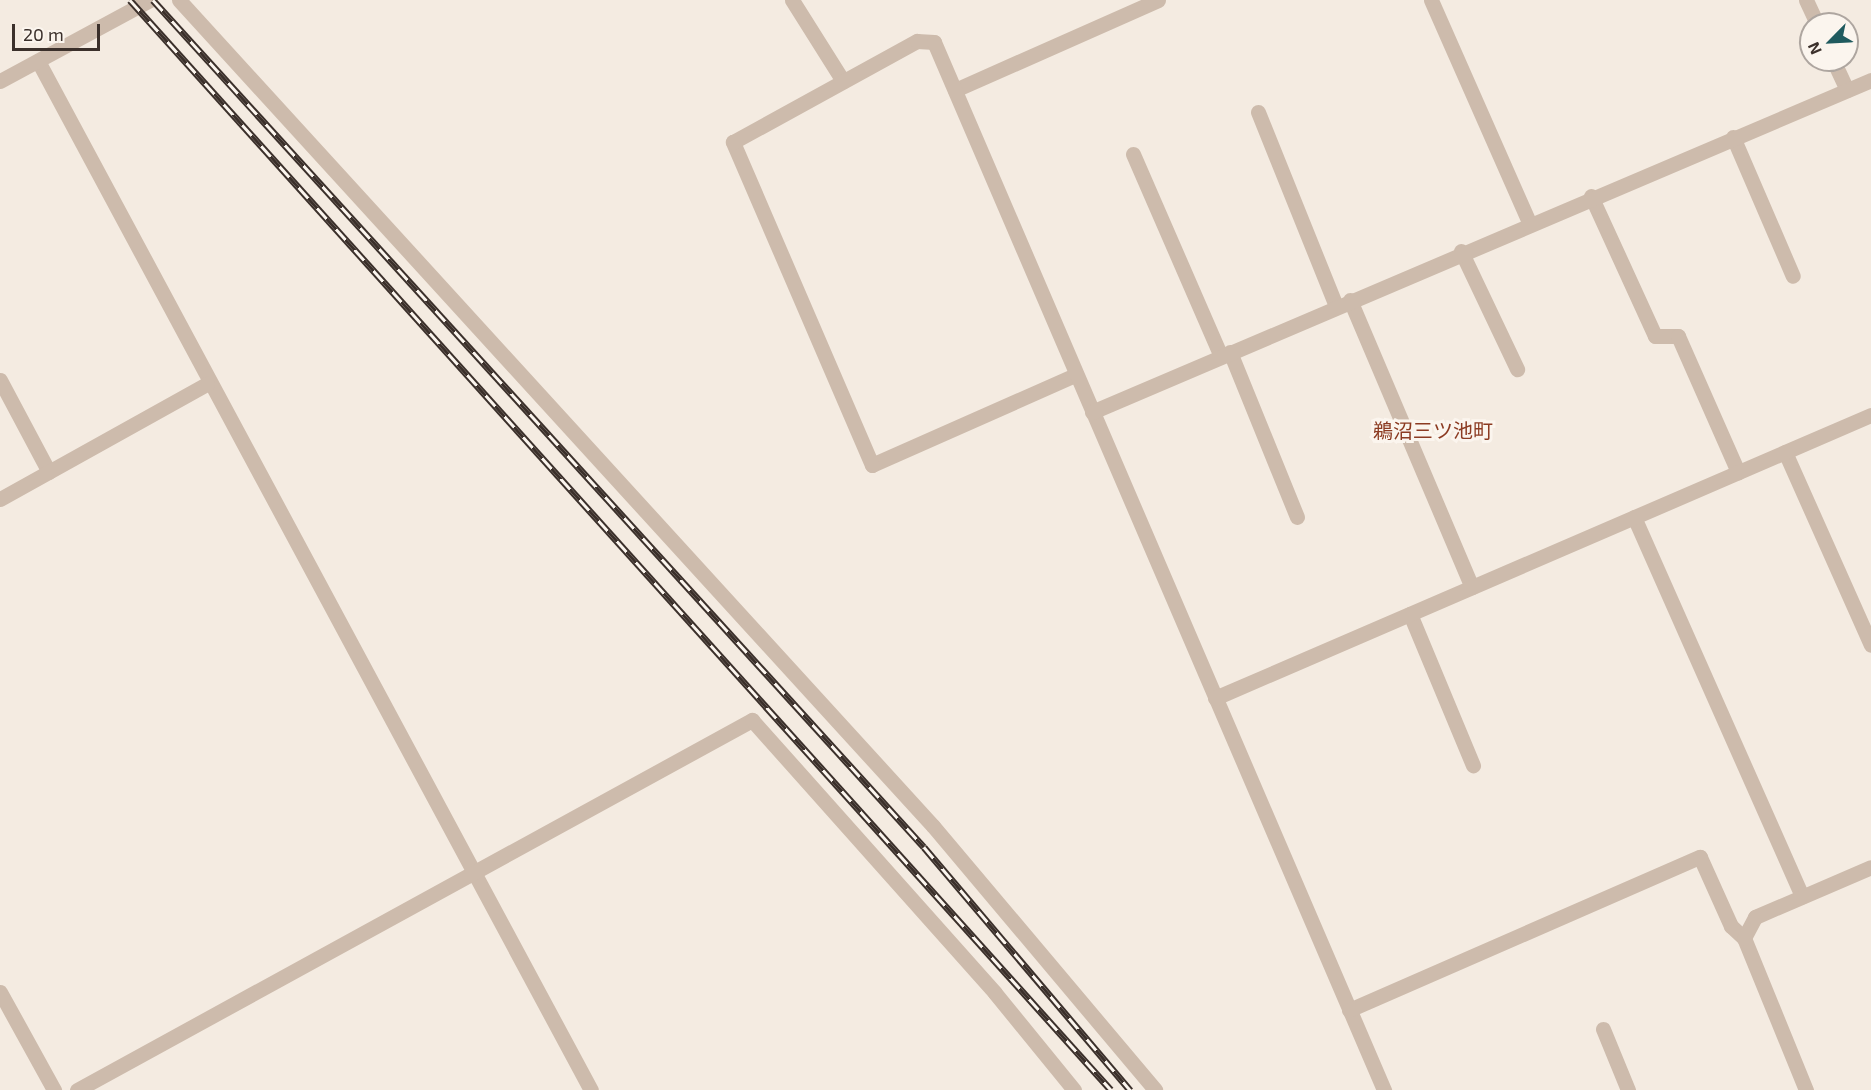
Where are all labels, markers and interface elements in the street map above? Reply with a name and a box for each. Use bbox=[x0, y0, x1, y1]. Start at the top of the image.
scale bar bbox=[15, 12, 104, 50]
north arrow bbox=[1799, 12, 1859, 72]
text: 20 m bbox=[23, 23, 64, 45]
text: N bbox=[1803, 40, 1825, 58]
district label: 鵜沼三ツ池町 bbox=[1373, 418, 1493, 442]

